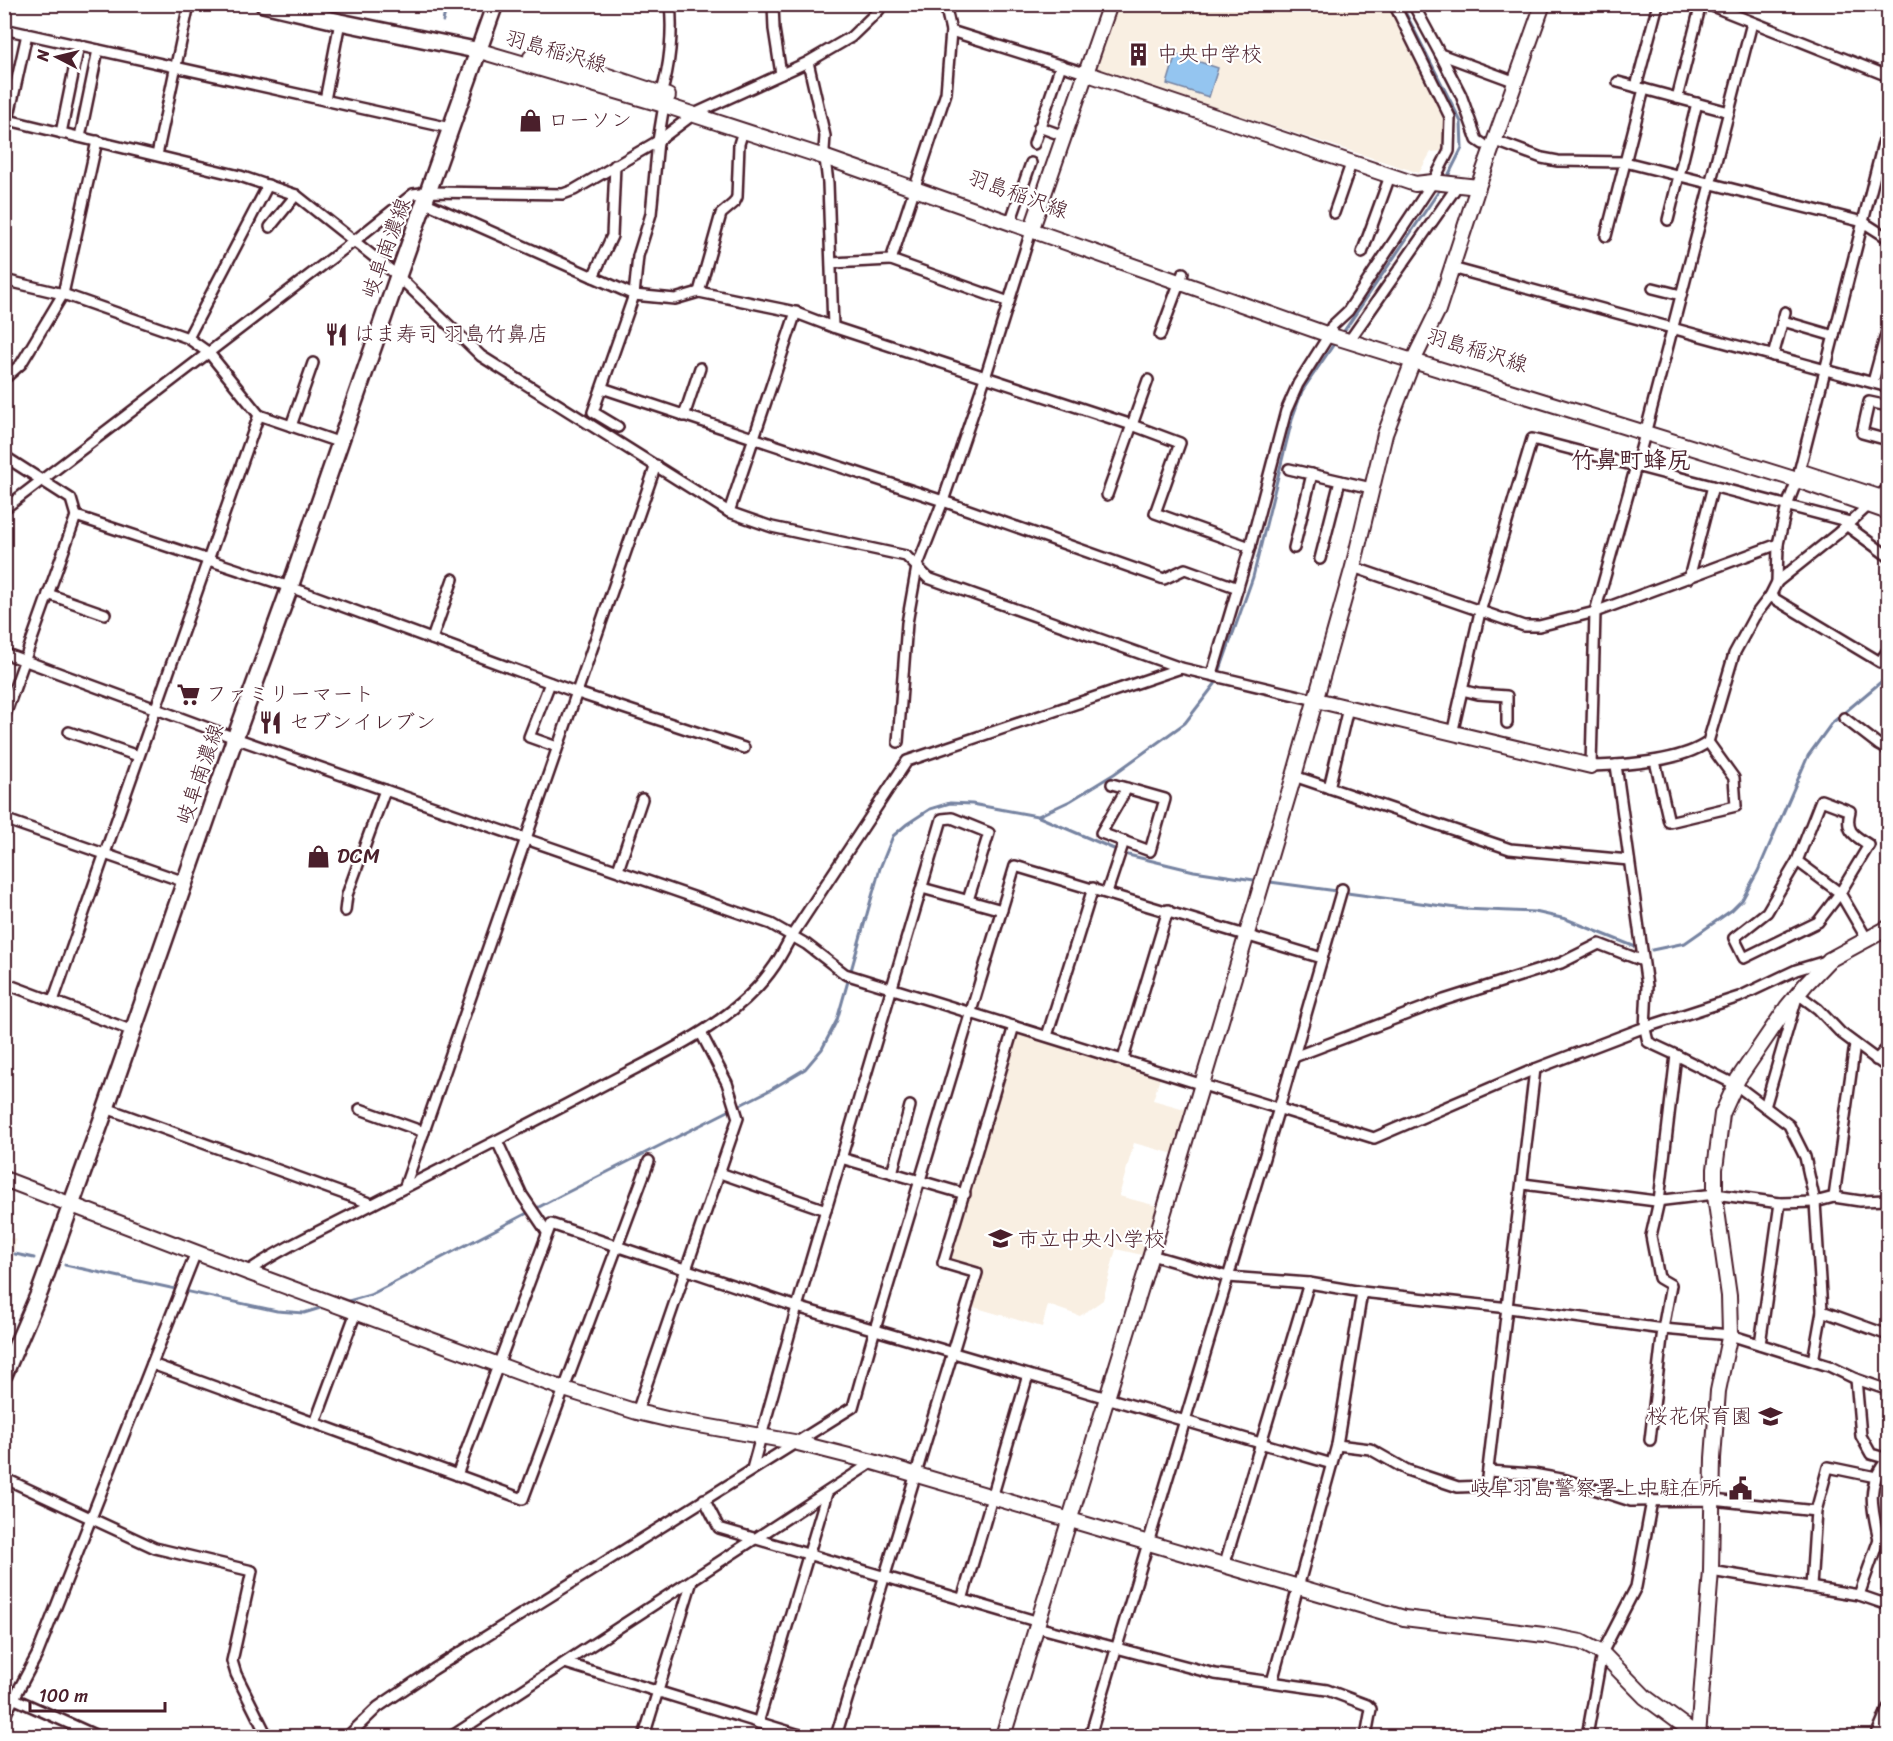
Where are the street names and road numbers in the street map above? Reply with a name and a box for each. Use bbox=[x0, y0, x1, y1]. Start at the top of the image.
street label: 羽島稲沢線 bbox=[500, 18, 612, 84]
street label: 羽島稲沢線 bbox=[962, 158, 1074, 230]
street label: 岐阜南濃線 bbox=[350, 192, 422, 304]
street label: 羽島稲沢線 bbox=[1421, 316, 1533, 384]
street label: 岐阜南濃線 bbox=[165, 718, 235, 830]

